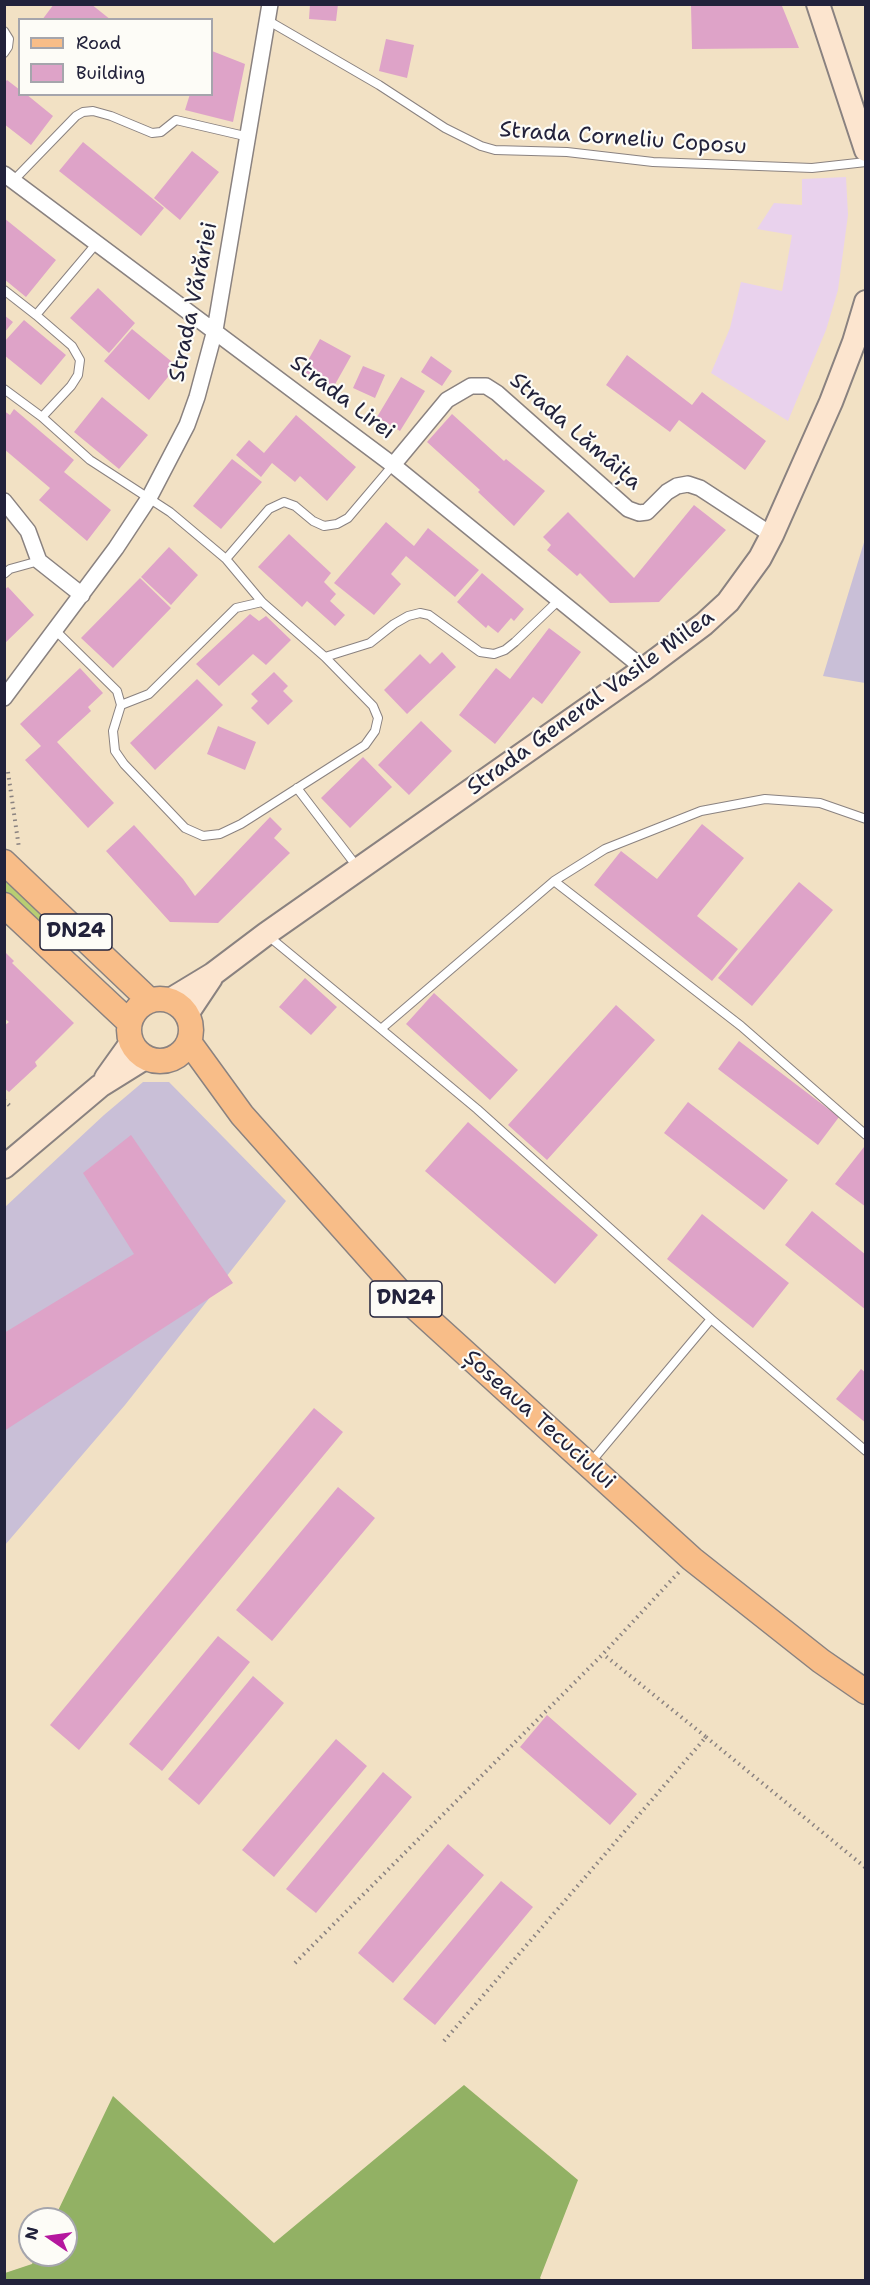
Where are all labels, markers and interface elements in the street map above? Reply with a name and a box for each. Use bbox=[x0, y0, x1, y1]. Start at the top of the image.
legend bbox=[18, 18, 213, 96]
text: Road bbox=[76, 31, 121, 55]
text: Building bbox=[76, 61, 145, 85]
street label: Strada Corneliu Coposu bbox=[498, 117, 748, 161]
street label: Strada Vărăriei bbox=[164, 220, 224, 384]
street label: Strada Lirei bbox=[285, 350, 399, 446]
street label: Strada Lămâița bbox=[504, 368, 646, 496]
street label: Strada General Vasile Milea bbox=[462, 604, 720, 802]
road number: DN24 bbox=[40, 914, 112, 950]
road number: DN24 bbox=[370, 1281, 442, 1317]
street label: Șoseaua Tecuciului bbox=[458, 1345, 620, 1495]
north arrow bbox=[18, 2207, 78, 2267]
text: N bbox=[20, 2225, 44, 2242]

